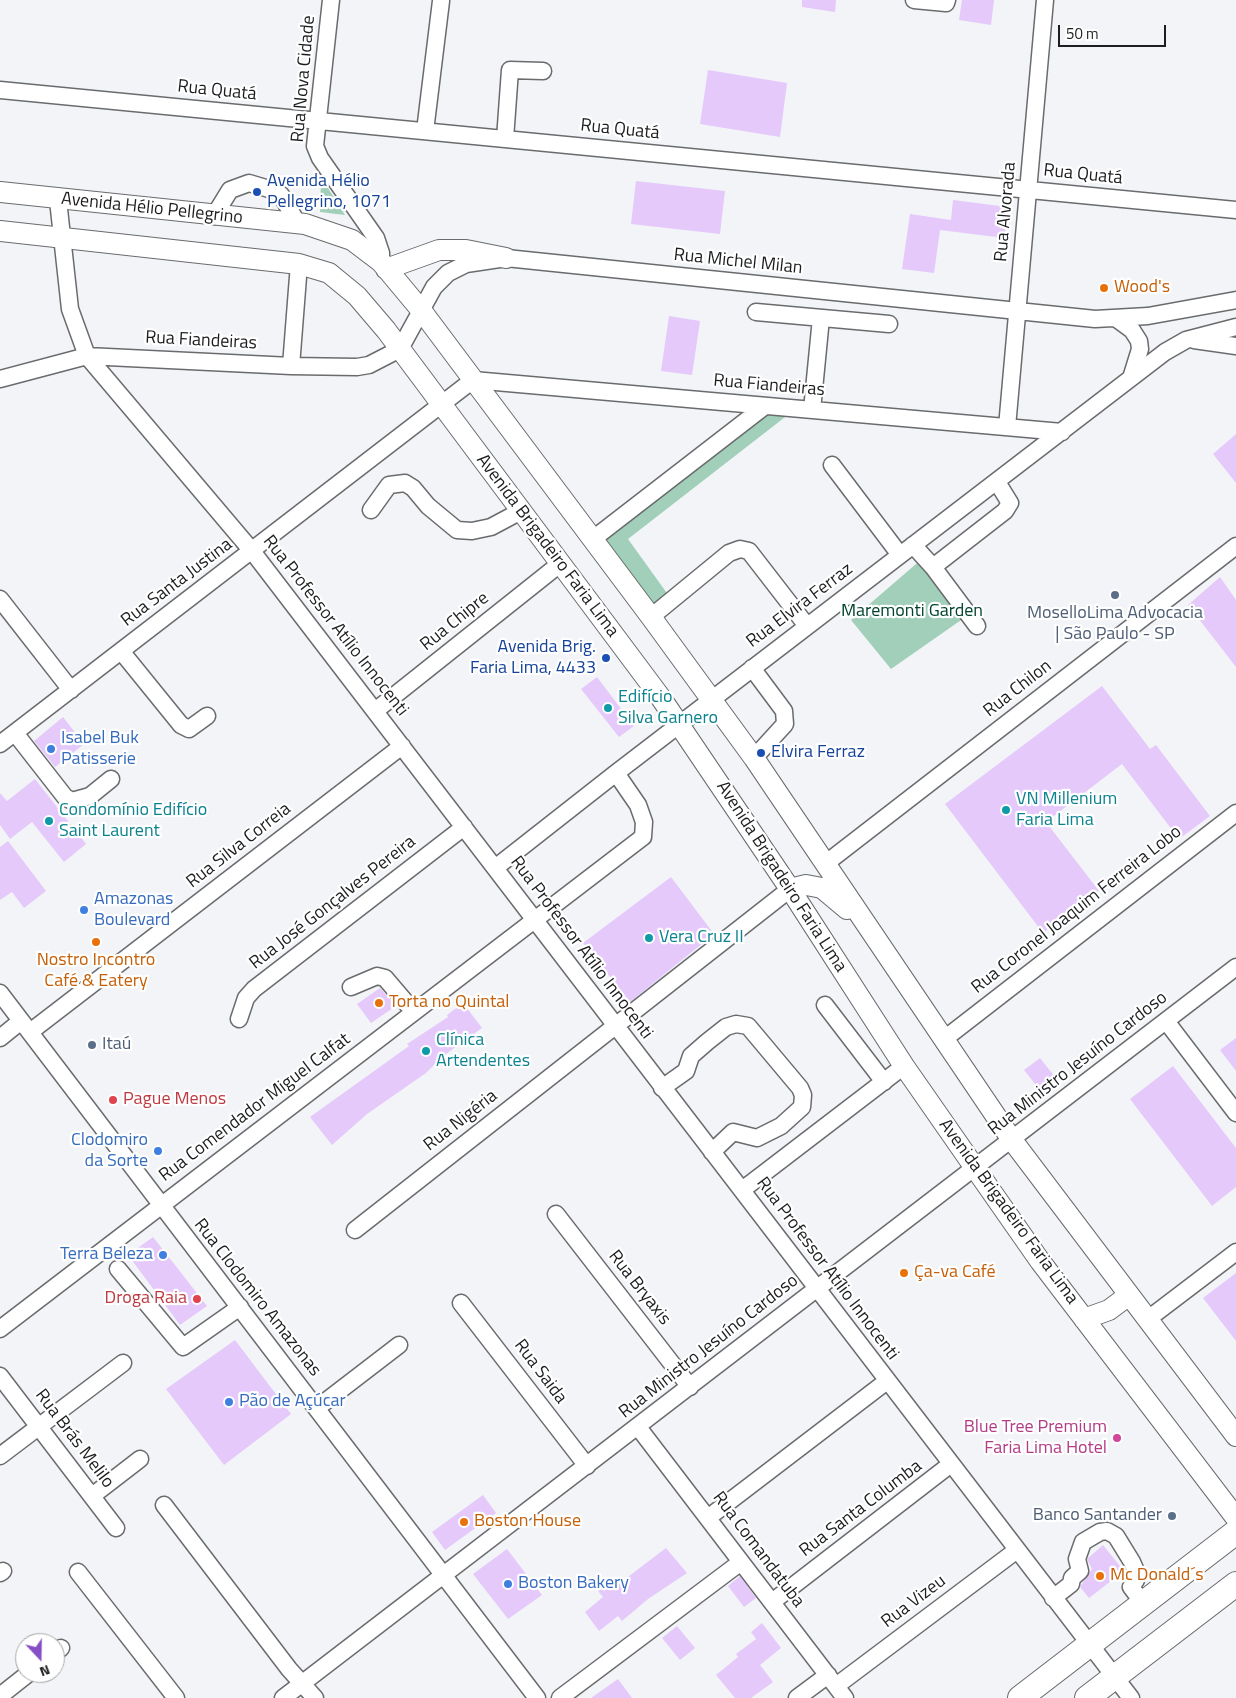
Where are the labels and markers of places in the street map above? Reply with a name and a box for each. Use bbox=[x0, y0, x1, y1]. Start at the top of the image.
place label: Avenida Hélio Pellegrino, 1071 bbox=[267, 171, 391, 213]
marker: Avenida Hélio Pellegrino, 1071 bbox=[251, 186, 263, 198]
place label: Wood's bbox=[1114, 277, 1170, 299]
marker: Wood's bbox=[1098, 282, 1110, 294]
marker: MoselloLima Advocacia | São Paulo - SP bbox=[1109, 589, 1121, 601]
place label: MoselloLima Advocacia | São Paulo - SP bbox=[1027, 603, 1203, 646]
place label: Avenida Brig. Faria Lima, 4433 bbox=[470, 637, 596, 680]
marker: Avenida Brig. Faria Lima, 4433 bbox=[600, 652, 612, 664]
place label: Edifício Silva Garnero bbox=[618, 687, 718, 730]
marker: Edifício Silva Garnero bbox=[602, 702, 614, 714]
place label: Isabel Buk Patisserie bbox=[61, 728, 139, 771]
place label: Elvira Ferraz bbox=[771, 742, 865, 764]
marker: Isabel Buk Patisserie bbox=[45, 743, 57, 755]
marker: Elvira Ferraz bbox=[755, 747, 767, 759]
place label: VN Millenium Faria Lima bbox=[1016, 789, 1117, 832]
place label: Condomínio Edifício Saint Laurent bbox=[59, 800, 207, 842]
marker: VN Millenium Faria Lima bbox=[1000, 804, 1012, 816]
marker: Condomínio Edifício Saint Laurent bbox=[43, 815, 55, 827]
place label: Amazonas Boulevard bbox=[94, 889, 173, 932]
marker: Amazonas Boulevard bbox=[78, 904, 90, 916]
place label: Vera Cruz II bbox=[659, 927, 744, 949]
marker: Vera Cruz II bbox=[643, 932, 655, 944]
marker: Nostro Incontro Café & Eatery bbox=[90, 936, 102, 948]
place label: Nostro Incontro Café & Eatery bbox=[37, 950, 155, 992]
place label: Torta no Quintal bbox=[389, 992, 509, 1014]
marker: Torta no Quintal bbox=[373, 997, 385, 1009]
place label: Clínica Artendentes bbox=[436, 1030, 530, 1072]
place label: Itaú bbox=[102, 1034, 131, 1056]
marker: Itaú bbox=[86, 1039, 98, 1051]
marker: Clínica Artendentes bbox=[420, 1045, 432, 1057]
place label: Pague Menos bbox=[123, 1089, 226, 1111]
marker: Pague Menos bbox=[107, 1094, 119, 1106]
place label: Clodomiro da Sorte bbox=[71, 1130, 148, 1172]
marker: Clodomiro da Sorte bbox=[152, 1145, 164, 1157]
place label: Terra Beleza bbox=[60, 1244, 153, 1266]
marker: Terra Beleza bbox=[157, 1249, 169, 1261]
place label: Ça-va Café bbox=[914, 1262, 996, 1284]
marker: Ça-va Café bbox=[898, 1267, 910, 1279]
place label: Droga Raia bbox=[105, 1288, 187, 1310]
marker: Droga Raia bbox=[191, 1293, 203, 1305]
place label: Pão de Açúcar bbox=[239, 1391, 346, 1413]
marker: Pão de Açúcar bbox=[223, 1396, 235, 1408]
place label: Blue Tree Premium Faria Lima Hotel bbox=[964, 1417, 1107, 1460]
marker: Blue Tree Premium Faria Lima Hotel bbox=[1111, 1432, 1123, 1444]
place label: Banco Santander bbox=[1033, 1505, 1162, 1527]
marker: Banco Santander bbox=[1166, 1510, 1178, 1522]
place label: Boston House bbox=[474, 1511, 581, 1533]
marker: Boston House bbox=[458, 1516, 470, 1528]
place label: Mc Donald´s bbox=[1110, 1565, 1204, 1587]
marker: Mc Donald´s bbox=[1094, 1570, 1106, 1582]
place label: Boston Bakery bbox=[518, 1573, 629, 1595]
marker: Boston Bakery bbox=[502, 1578, 514, 1590]

